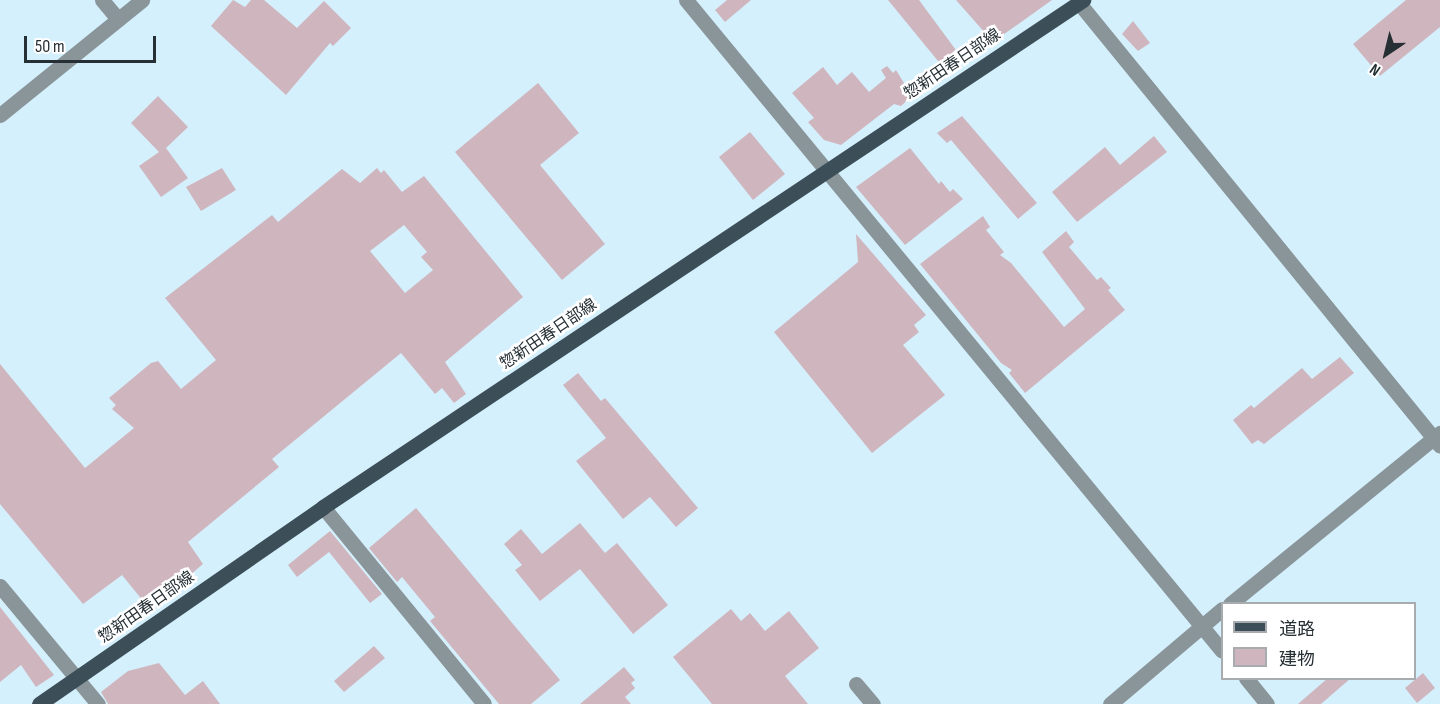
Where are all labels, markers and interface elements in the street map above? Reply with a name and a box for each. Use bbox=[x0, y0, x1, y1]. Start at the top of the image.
scale bar bbox=[27, 24, 159, 62]
north arrow bbox=[1356, 24, 1416, 84]
street label: 惣新田春日部線 bbox=[901, 26, 1005, 104]
text: 50 m bbox=[35, 36, 65, 57]
text: N bbox=[1366, 59, 1384, 79]
street label: 惣新田春日部線 bbox=[497, 296, 601, 374]
street label: 惣新田春日部線 bbox=[96, 568, 198, 648]
legend bbox=[1221, 602, 1416, 680]
text: 道路 bbox=[1279, 619, 1315, 640]
text: 建物 bbox=[1279, 649, 1315, 670]

